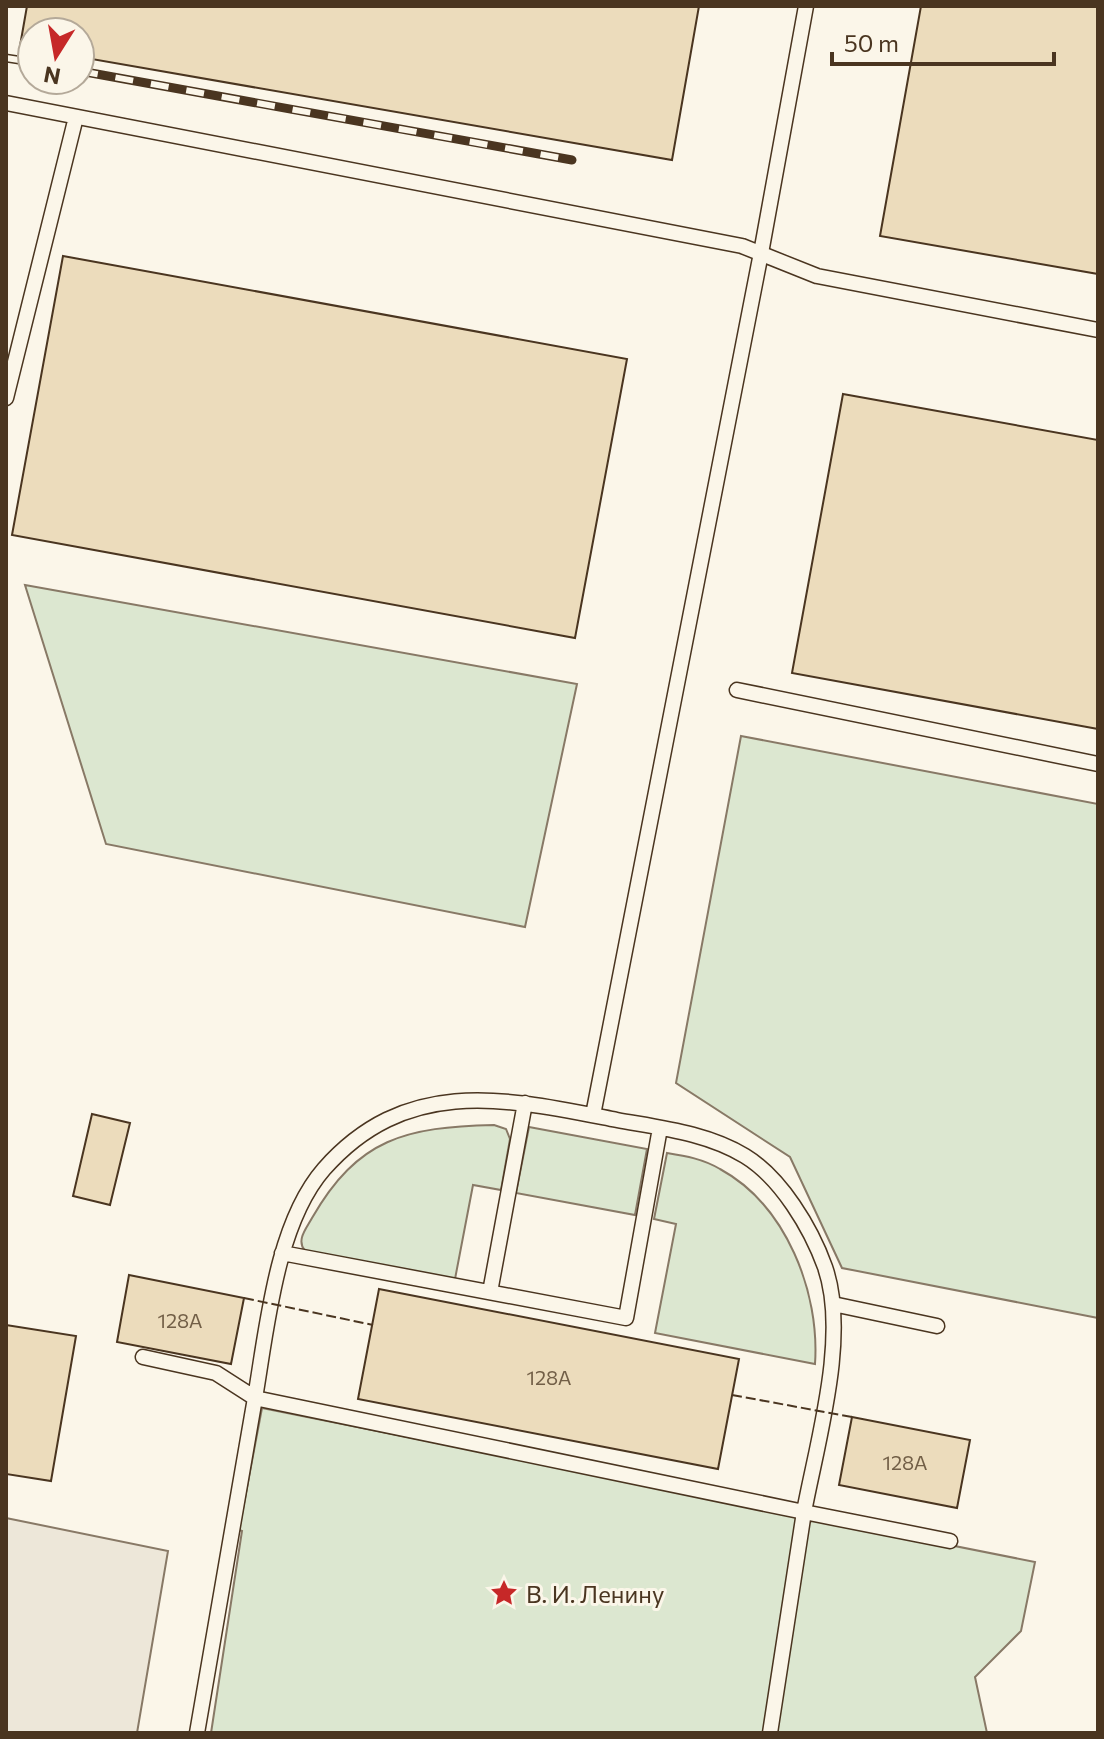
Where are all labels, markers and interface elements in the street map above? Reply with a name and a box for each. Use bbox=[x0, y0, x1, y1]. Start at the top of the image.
north arrow bbox=[16, 16, 96, 96]
scale bar bbox=[832, 16, 1054, 66]
text: 50 m bbox=[844, 28, 899, 57]
text: N bbox=[41, 61, 63, 91]
house number: 128А bbox=[157, 1308, 203, 1332]
house number: 128А bbox=[526, 1365, 572, 1389]
house number: 128А bbox=[882, 1450, 928, 1474]
place icon: В. И. Ленину bbox=[489, 1578, 519, 1608]
place label: В. И. Ленину bbox=[526, 1579, 664, 1608]

